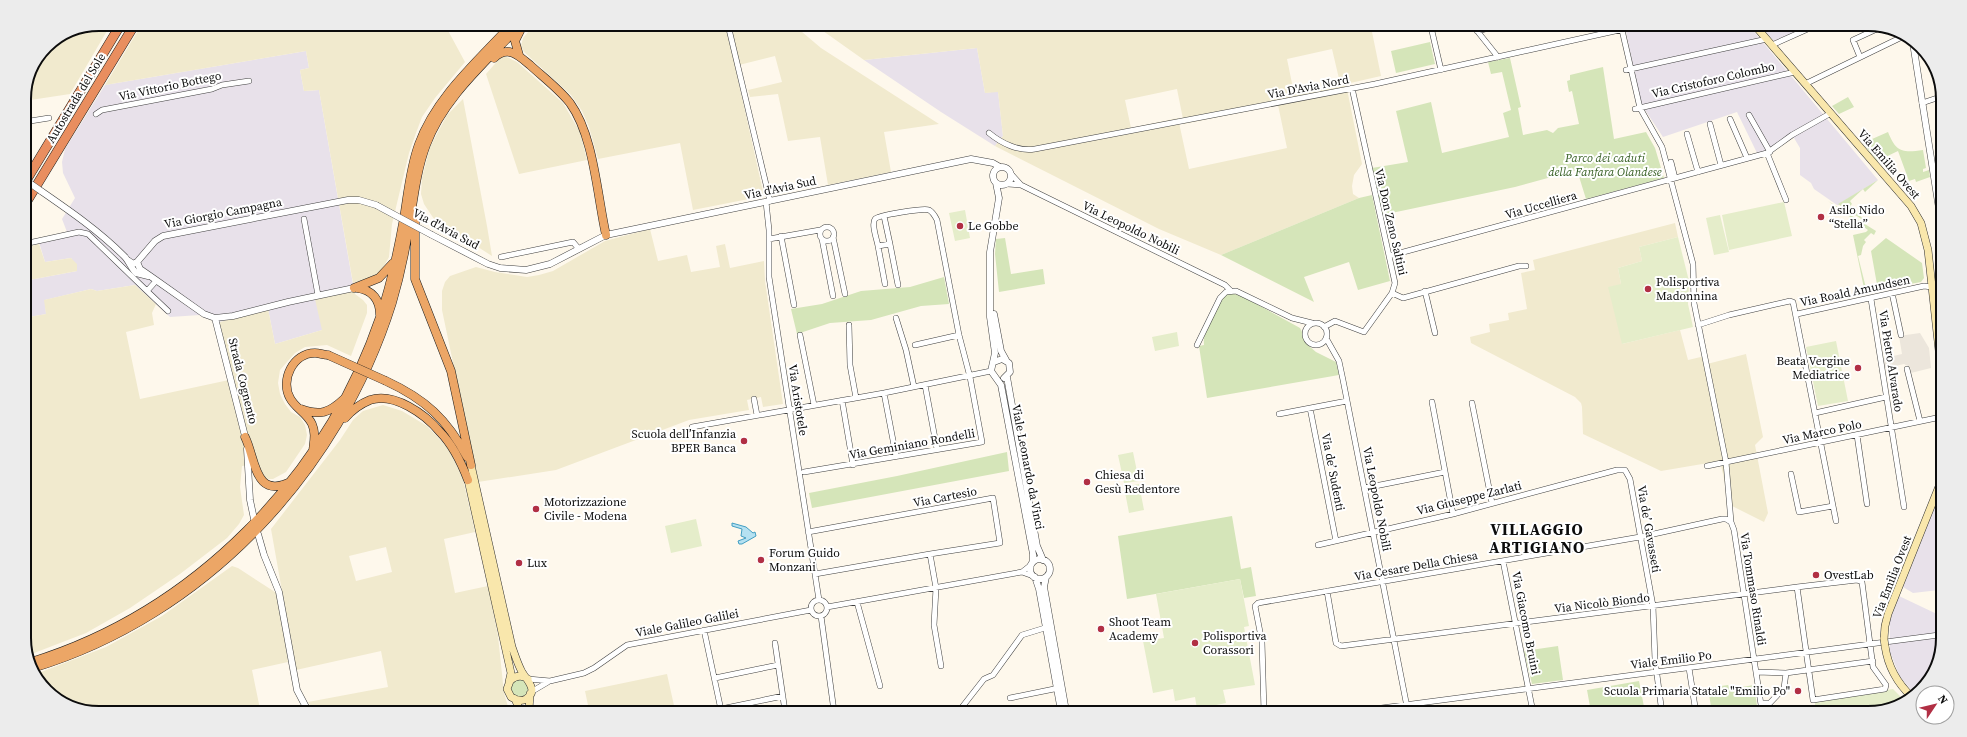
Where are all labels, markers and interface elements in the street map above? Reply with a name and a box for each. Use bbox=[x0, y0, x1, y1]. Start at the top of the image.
street label: Autostrada del Sole bbox=[43, 50, 109, 146]
street label: Via Cristoforo Colombo bbox=[1650, 58, 1776, 102]
street label: Via Vittorio Bottego bbox=[117, 67, 223, 105]
street label: Via D'Avia Nord bbox=[1266, 71, 1350, 103]
street label: Via Emilia Ovest bbox=[1854, 126, 1924, 202]
park label: Parco dei caduti della Fanfara Olandese bbox=[1548, 150, 1662, 180]
street label: Via Don Zeno Saltini bbox=[1371, 167, 1411, 277]
street label: Via d'Avia Sud bbox=[742, 173, 818, 203]
street label: Via Uccelliera bbox=[1503, 187, 1580, 223]
street label: Via Giorgio Campagna bbox=[163, 194, 284, 232]
street label: Via Leopoldo Nobili bbox=[1080, 198, 1183, 259]
place label: Asilo Nido “Stella” bbox=[1829, 202, 1885, 232]
street label: Via d'Avia Sud bbox=[410, 205, 482, 253]
marker: Asilo Nido “Stella” bbox=[1816, 212, 1826, 222]
place label: Le Gobbe bbox=[968, 218, 1019, 234]
marker: Le Gobbe bbox=[955, 221, 965, 231]
street label: Via Roald Amundsen bbox=[1798, 272, 1912, 310]
place label: Polisportiva Madonnina bbox=[1656, 274, 1721, 304]
marker: Polisportiva Madonnina bbox=[1643, 284, 1653, 294]
street label: Via Pietro Alvarado bbox=[1875, 309, 1907, 414]
street label: Strada Cognento bbox=[225, 336, 262, 426]
place label: Beata Vergine Mediatrice bbox=[1776, 353, 1850, 383]
street label: Via Aristotele bbox=[784, 363, 812, 437]
marker: Beata Vergine Mediatrice bbox=[1853, 363, 1863, 373]
street label: Viale Leonardo da Vinci bbox=[1008, 403, 1048, 532]
street label: Via Marco Polo bbox=[1781, 416, 1863, 448]
street label: Via Geminiano Rondelli bbox=[848, 425, 977, 463]
place label: Scuola dell’Infanzia BPER Banca bbox=[632, 426, 737, 456]
street label: Via de’ Sudenti bbox=[1318, 432, 1348, 513]
marker: Scuola dell’Infanzia BPER Banca bbox=[739, 436, 749, 446]
street label: Via Leopoldo Nobili bbox=[1359, 445, 1395, 553]
place label: Chiesa di Gesù Redentore bbox=[1095, 467, 1180, 497]
marker: Chiesa di Gesù Redentore bbox=[1082, 477, 1092, 487]
street label: Via Giuseppe Zarlati bbox=[1415, 477, 1524, 519]
street label: Via Cartesio bbox=[912, 483, 979, 511]
street label: Via de’ Gavasseti bbox=[1633, 484, 1665, 574]
place label: Motorizzazione Civile - Modena bbox=[544, 494, 628, 524]
marker: Motorizzazione Civile - Modena bbox=[531, 504, 541, 514]
district label: VILLAGGIO ARTIGIANO bbox=[1489, 518, 1585, 558]
street label: Via Tommaso Rinaldi bbox=[1736, 531, 1770, 647]
street label: Via Emilia Ovest bbox=[1869, 533, 1915, 621]
place label: Forum Guido Monzani bbox=[769, 545, 840, 575]
street label: Via Cesare Della Chiesa bbox=[1353, 547, 1480, 585]
place label: Lux bbox=[527, 555, 548, 571]
marker: Forum Guido Monzani bbox=[756, 555, 766, 565]
marker: Lux bbox=[514, 558, 524, 568]
place label: OvestLab bbox=[1824, 567, 1874, 583]
street label: Via Giacomo Bruini bbox=[1508, 570, 1544, 676]
marker: OvestLab bbox=[1811, 570, 1821, 580]
street label: Via Nicolò Biondo bbox=[1553, 589, 1651, 617]
street label: Viale Galileo Galilei bbox=[634, 605, 741, 641]
place label: Shoot Team Academy bbox=[1109, 614, 1171, 644]
marker: Shoot Team Academy bbox=[1096, 624, 1106, 634]
place label: Polisportiva Corassori bbox=[1203, 628, 1268, 658]
marker: Polisportiva Corassori bbox=[1190, 638, 1200, 648]
street label: Viale Emilio Po bbox=[1630, 647, 1713, 673]
place label: Scuola Primaria Statale "Emilio Po" bbox=[1604, 683, 1790, 699]
north arrow bbox=[1915, 685, 1955, 725]
marker: Scuola Primaria Statale "Emilio Po" bbox=[1793, 686, 1803, 696]
text: N bbox=[1934, 692, 1951, 707]

